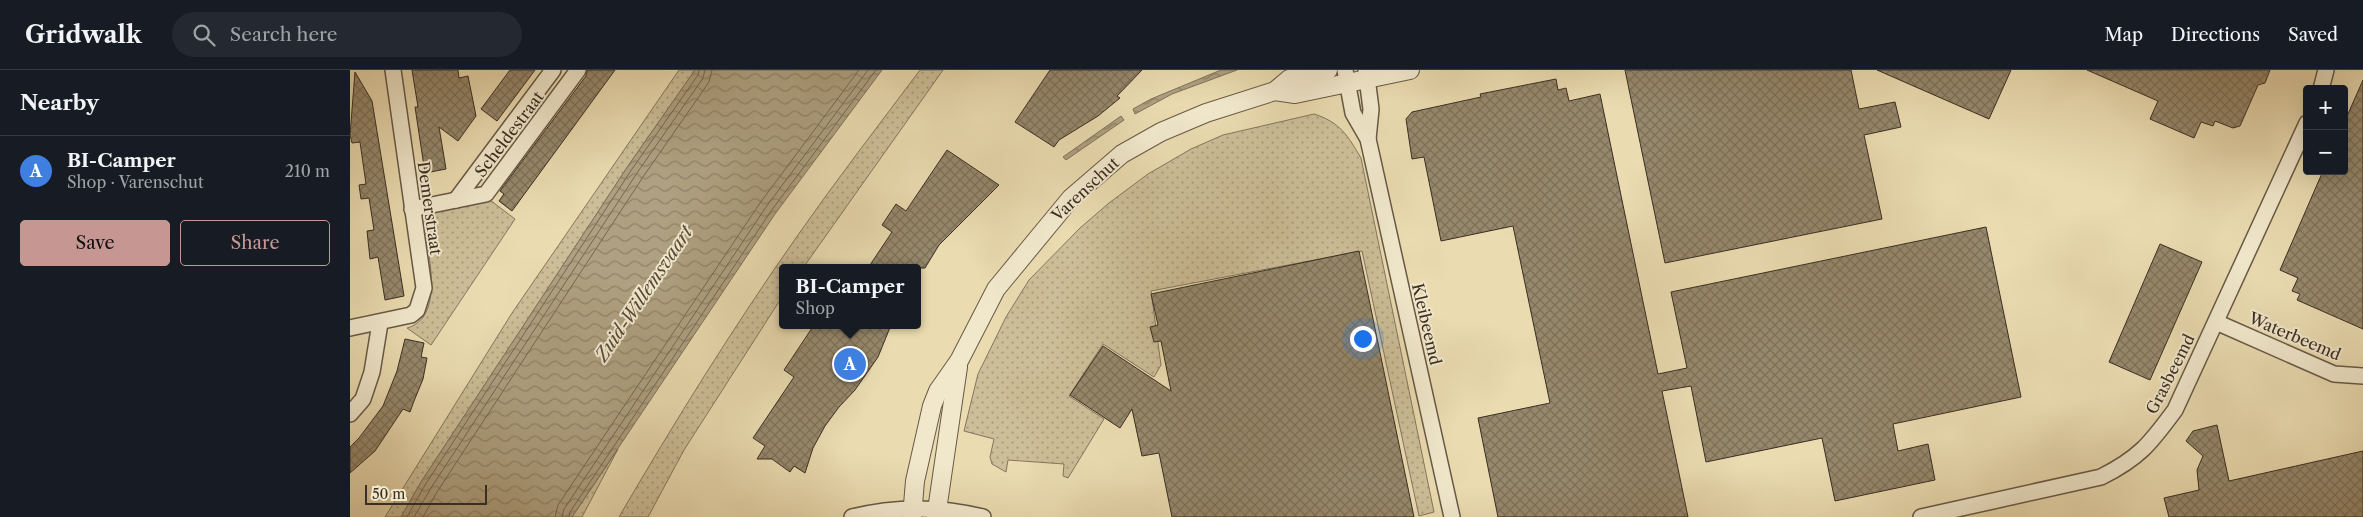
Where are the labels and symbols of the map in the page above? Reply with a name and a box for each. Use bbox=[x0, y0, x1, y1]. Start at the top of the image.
street label: Scheldestraat bbox=[470, 87, 548, 181]
street label: Varenschut bbox=[1046, 152, 1123, 226]
street label: Demerstraat bbox=[414, 160, 447, 256]
water label: Zuid-Willemsvaart bbox=[590, 221, 698, 367]
street label: Kleibeemd bbox=[1408, 281, 1446, 367]
street label: Waterbeemd bbox=[2245, 307, 2344, 364]
your location bbox=[1350, 326, 1376, 352]
street label: Grasbeemd bbox=[2141, 330, 2199, 417]
pin: A bbox=[834, 345, 866, 383]
scale bar bbox=[365, 482, 488, 505]

